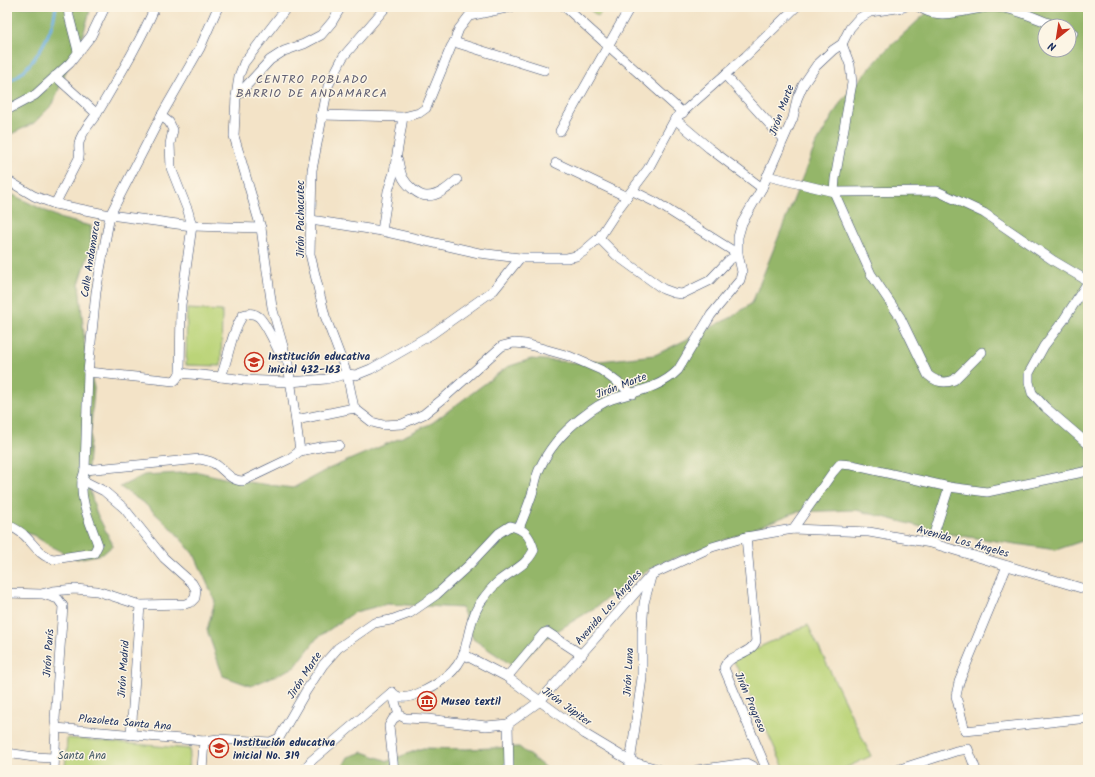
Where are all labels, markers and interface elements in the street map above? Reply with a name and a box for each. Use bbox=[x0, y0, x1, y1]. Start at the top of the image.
north arrow bbox=[1037, 18, 1077, 58]
text: N bbox=[1045, 36, 1060, 55]
district label: CENTRO POBLADO BARRIO DE ANDAMARCA bbox=[236, 70, 388, 103]
street label: Jirón Marte bbox=[764, 82, 800, 138]
street label: Jirón Pachacutec bbox=[292, 180, 310, 258]
street label: Calle Andamarca bbox=[76, 220, 106, 299]
place label: Institución educativa inicial 432-163 bbox=[268, 348, 370, 379]
school or university icon: Institución educativa inicial 432-163 bbox=[243, 351, 265, 373]
street label: Jirón Marte bbox=[593, 368, 650, 404]
street label: Avenida Los Ángeles bbox=[915, 521, 1011, 563]
street label: Avenida Los Ángeles bbox=[571, 566, 647, 649]
street label: Jirón París bbox=[38, 628, 60, 678]
street label: Jirón Madrid bbox=[113, 639, 135, 698]
street label: Jirón Luna bbox=[619, 647, 639, 697]
street label: Jirón Marte bbox=[283, 648, 327, 703]
street label: Jirón Progreso bbox=[729, 669, 771, 736]
street label: Jirón Júpiter bbox=[538, 683, 596, 732]
museum icon: Museo textil bbox=[416, 690, 438, 712]
place label: Museo textil bbox=[441, 693, 501, 711]
street label: Plazoleta Santa Ana bbox=[78, 710, 172, 736]
place label: Institución educativa inicial No. 319 bbox=[233, 734, 335, 765]
school or university icon: Institución educativa inicial No. 319 bbox=[208, 737, 230, 759]
park label: Santa Ana bbox=[58, 747, 106, 765]

